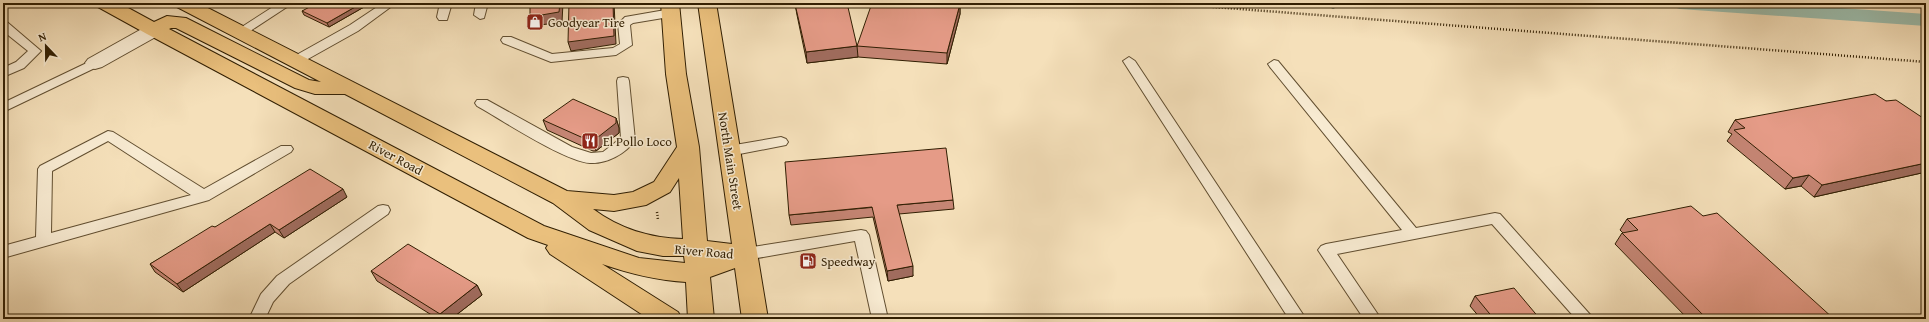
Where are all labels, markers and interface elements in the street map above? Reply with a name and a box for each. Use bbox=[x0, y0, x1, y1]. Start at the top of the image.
shop icon: Goodyear Tire bbox=[525, 12, 545, 32]
place label: Goodyear Tire bbox=[548, 13, 625, 32]
north arrow bbox=[26, 26, 66, 66]
text: N bbox=[36, 28, 49, 46]
street label: North Main Street bbox=[713, 111, 748, 212]
restaurant icon: El Pollo Loco bbox=[580, 131, 600, 151]
place label: El Pollo Loco bbox=[603, 132, 672, 151]
street label: River Road bbox=[365, 135, 426, 180]
street label: River Road bbox=[674, 239, 734, 264]
fuel station icon: Speedway bbox=[798, 251, 818, 271]
place label: Speedway bbox=[821, 252, 876, 271]

